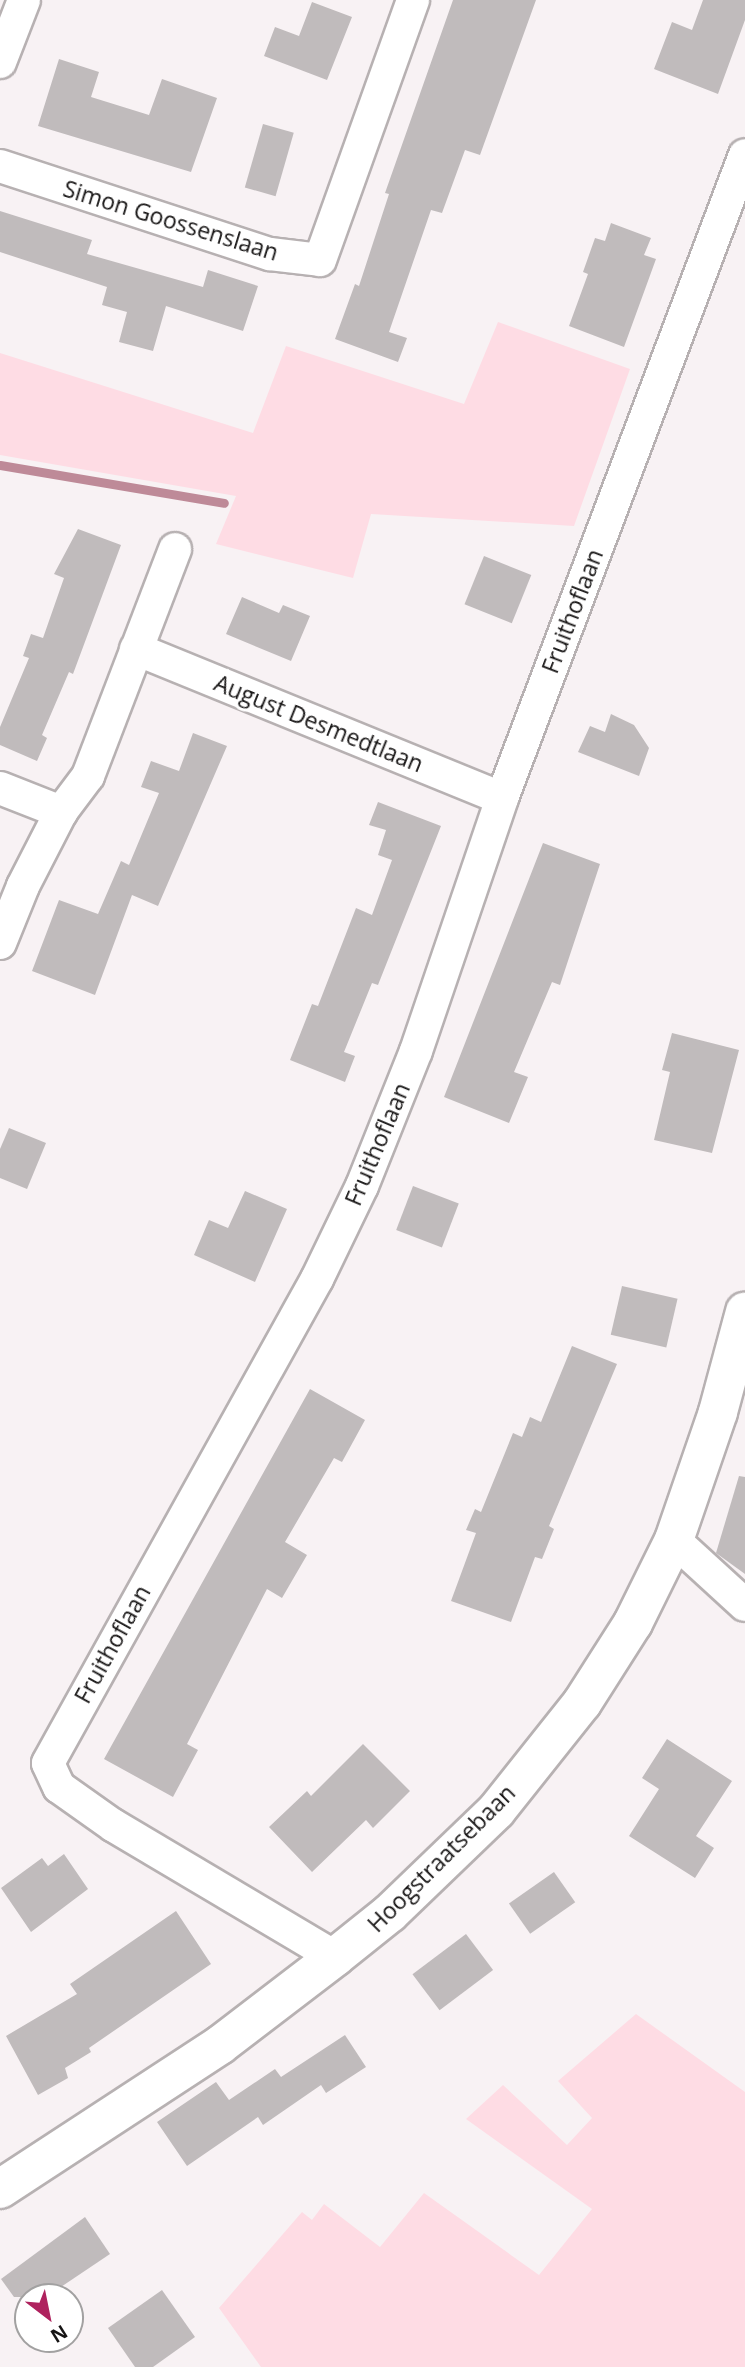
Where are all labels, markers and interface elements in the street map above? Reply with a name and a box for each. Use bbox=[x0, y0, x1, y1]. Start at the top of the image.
street label: Simon Goossenslaan bbox=[60, 174, 282, 266]
street label: Fruithoflaan bbox=[536, 545, 608, 677]
street label: August Desmedtlaan bbox=[210, 668, 428, 778]
street label: Fruithoflaan bbox=[339, 1079, 415, 1209]
street label: Fruithoflaan bbox=[68, 1580, 156, 1708]
street label: Hoogstraatsebaan bbox=[362, 1779, 520, 1937]
north arrow bbox=[14, 2283, 84, 2353]
text: N bbox=[46, 2319, 73, 2349]

